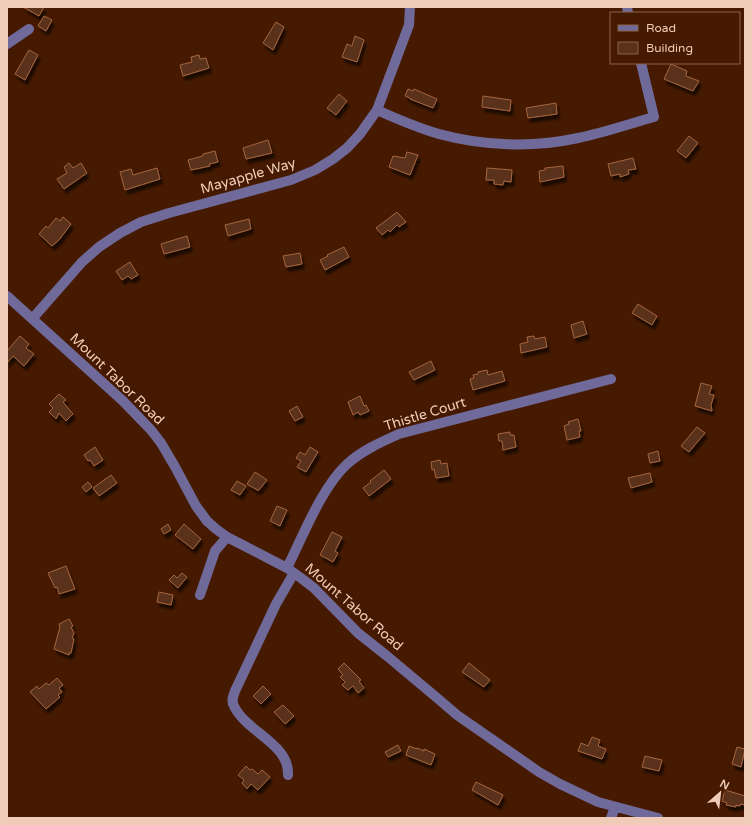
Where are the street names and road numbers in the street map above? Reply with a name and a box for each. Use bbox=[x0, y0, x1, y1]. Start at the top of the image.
street label: Mayapple Way bbox=[198, 154, 298, 198]
street label: Mount Tabor Road bbox=[66, 330, 168, 428]
street label: Thistle Court bbox=[382, 393, 469, 435]
street label: Mount Tabor Road bbox=[301, 560, 407, 654]

